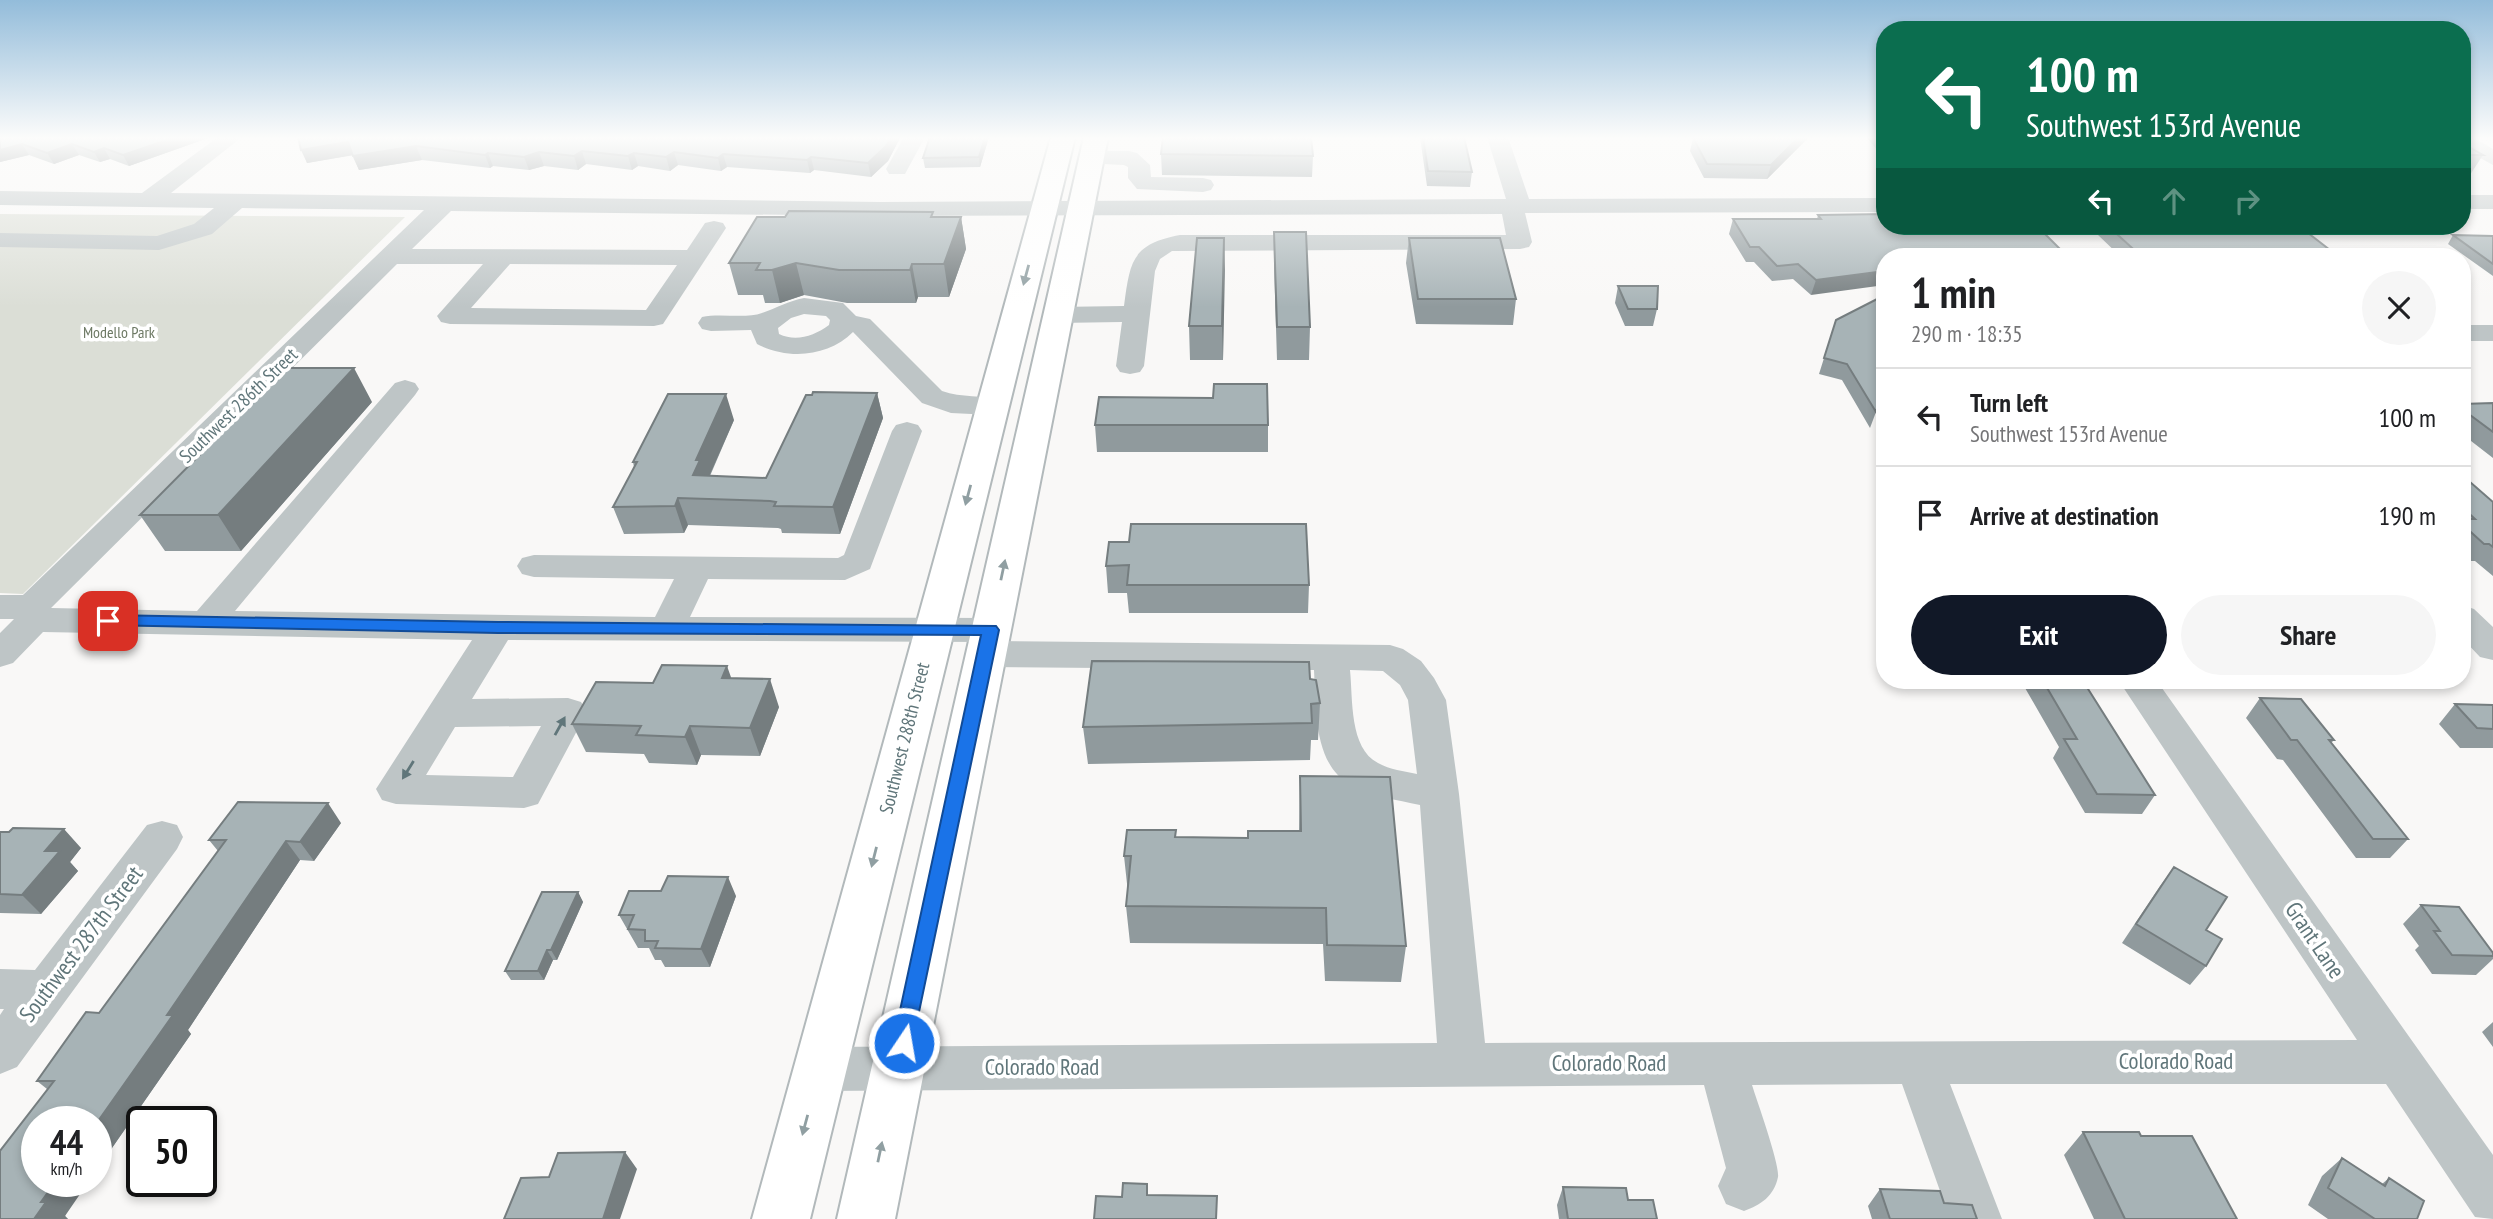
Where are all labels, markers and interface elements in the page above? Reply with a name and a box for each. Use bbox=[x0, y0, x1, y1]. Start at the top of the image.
text: 100 m bbox=[2026, 42, 2139, 106]
icon: left bbox=[1911, 49, 2002, 140]
text: Southwest 153rd Avenue bbox=[2026, 104, 2301, 146]
icon: left bbox=[2082, 182, 2120, 220]
icon: ahead bbox=[2155, 182, 2193, 220]
icon: right bbox=[2228, 182, 2266, 220]
one-way arrow bbox=[1020, 264, 1031, 286]
text: 1 min bbox=[1911, 265, 1996, 320]
button: close bbox=[2362, 271, 2436, 345]
text: 290 m · 18:35 bbox=[1911, 319, 2023, 348]
park label: Modello Park bbox=[83, 322, 156, 342]
street label: Southwest 286th Street bbox=[174, 342, 303, 468]
text: Turn left bbox=[1970, 386, 2048, 419]
icon: left bbox=[1911, 398, 1949, 436]
text: 100 m bbox=[2378, 401, 2436, 434]
text: Southwest 153rd Avenue bbox=[1970, 419, 2168, 448]
one-way arrow bbox=[962, 484, 973, 506]
icon: arrive bbox=[1911, 496, 1949, 534]
text: Arrive at destination bbox=[1970, 499, 2159, 532]
text: 190 m bbox=[2378, 499, 2436, 532]
one-way arrow bbox=[998, 559, 1009, 581]
pin bbox=[78, 591, 138, 651]
button: Exit bbox=[1911, 595, 2167, 675]
button: Share bbox=[2181, 595, 2436, 675]
icon: arrive bbox=[89, 602, 127, 640]
street label: Southwest 288th Street bbox=[874, 659, 935, 816]
one-way arrow bbox=[555, 716, 566, 736]
one-way arrow bbox=[401, 761, 415, 779]
one-way arrow bbox=[868, 847, 879, 869]
street label: Southwest 287th Street bbox=[12, 859, 149, 1027]
street label: Grant Lane bbox=[2279, 896, 2352, 984]
position arrow bbox=[867, 1006, 941, 1080]
street label: Colorado Road bbox=[2119, 1046, 2233, 1075]
street label: Colorado Road bbox=[1552, 1048, 1666, 1077]
street label: Colorado Road bbox=[985, 1052, 1099, 1081]
speed limit sign: 50 bbox=[126, 1106, 217, 1197]
one-way arrow bbox=[799, 1114, 810, 1136]
text: 44 bbox=[50, 1119, 83, 1165]
one-way arrow bbox=[875, 1141, 886, 1163]
text: km/h bbox=[51, 1157, 82, 1180]

